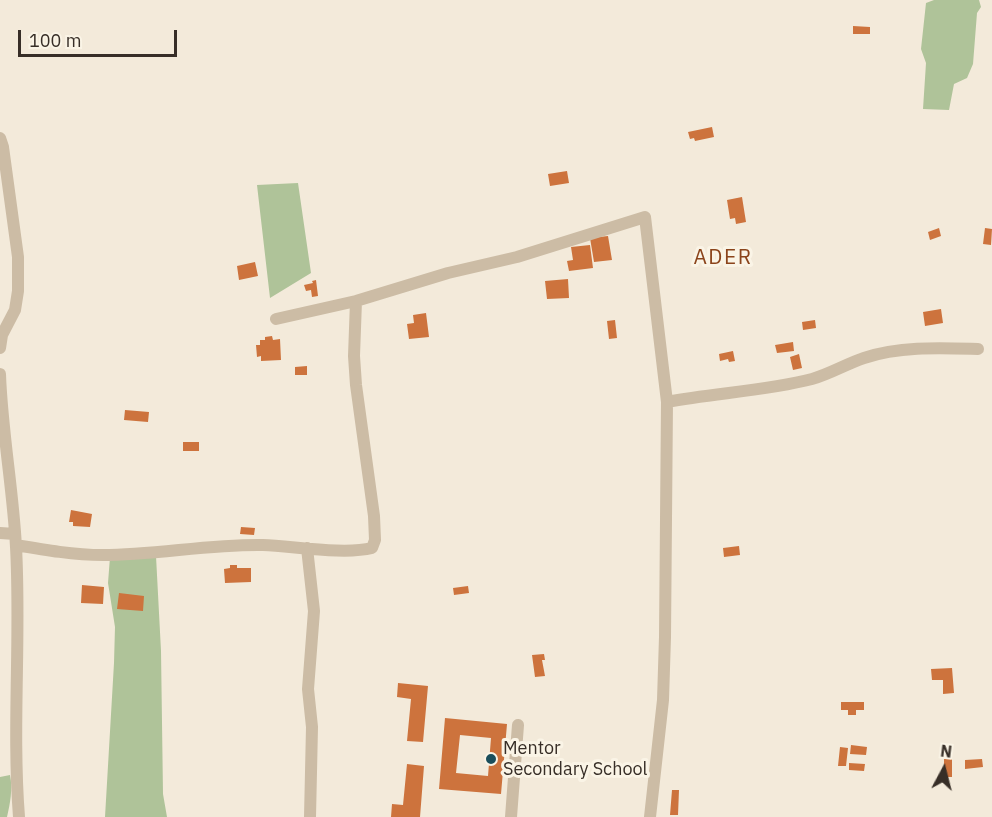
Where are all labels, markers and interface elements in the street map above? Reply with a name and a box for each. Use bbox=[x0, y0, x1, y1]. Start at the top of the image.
scale bar bbox=[21, 18, 180, 56]
text: 100 m bbox=[29, 29, 81, 52]
district label: ADER bbox=[693, 245, 753, 271]
place label: Mentor Secondary School bbox=[503, 738, 647, 780]
north arrow bbox=[914, 739, 974, 799]
text: N bbox=[939, 741, 953, 762]
marker: Mentor Secondary School bbox=[484, 752, 498, 766]

